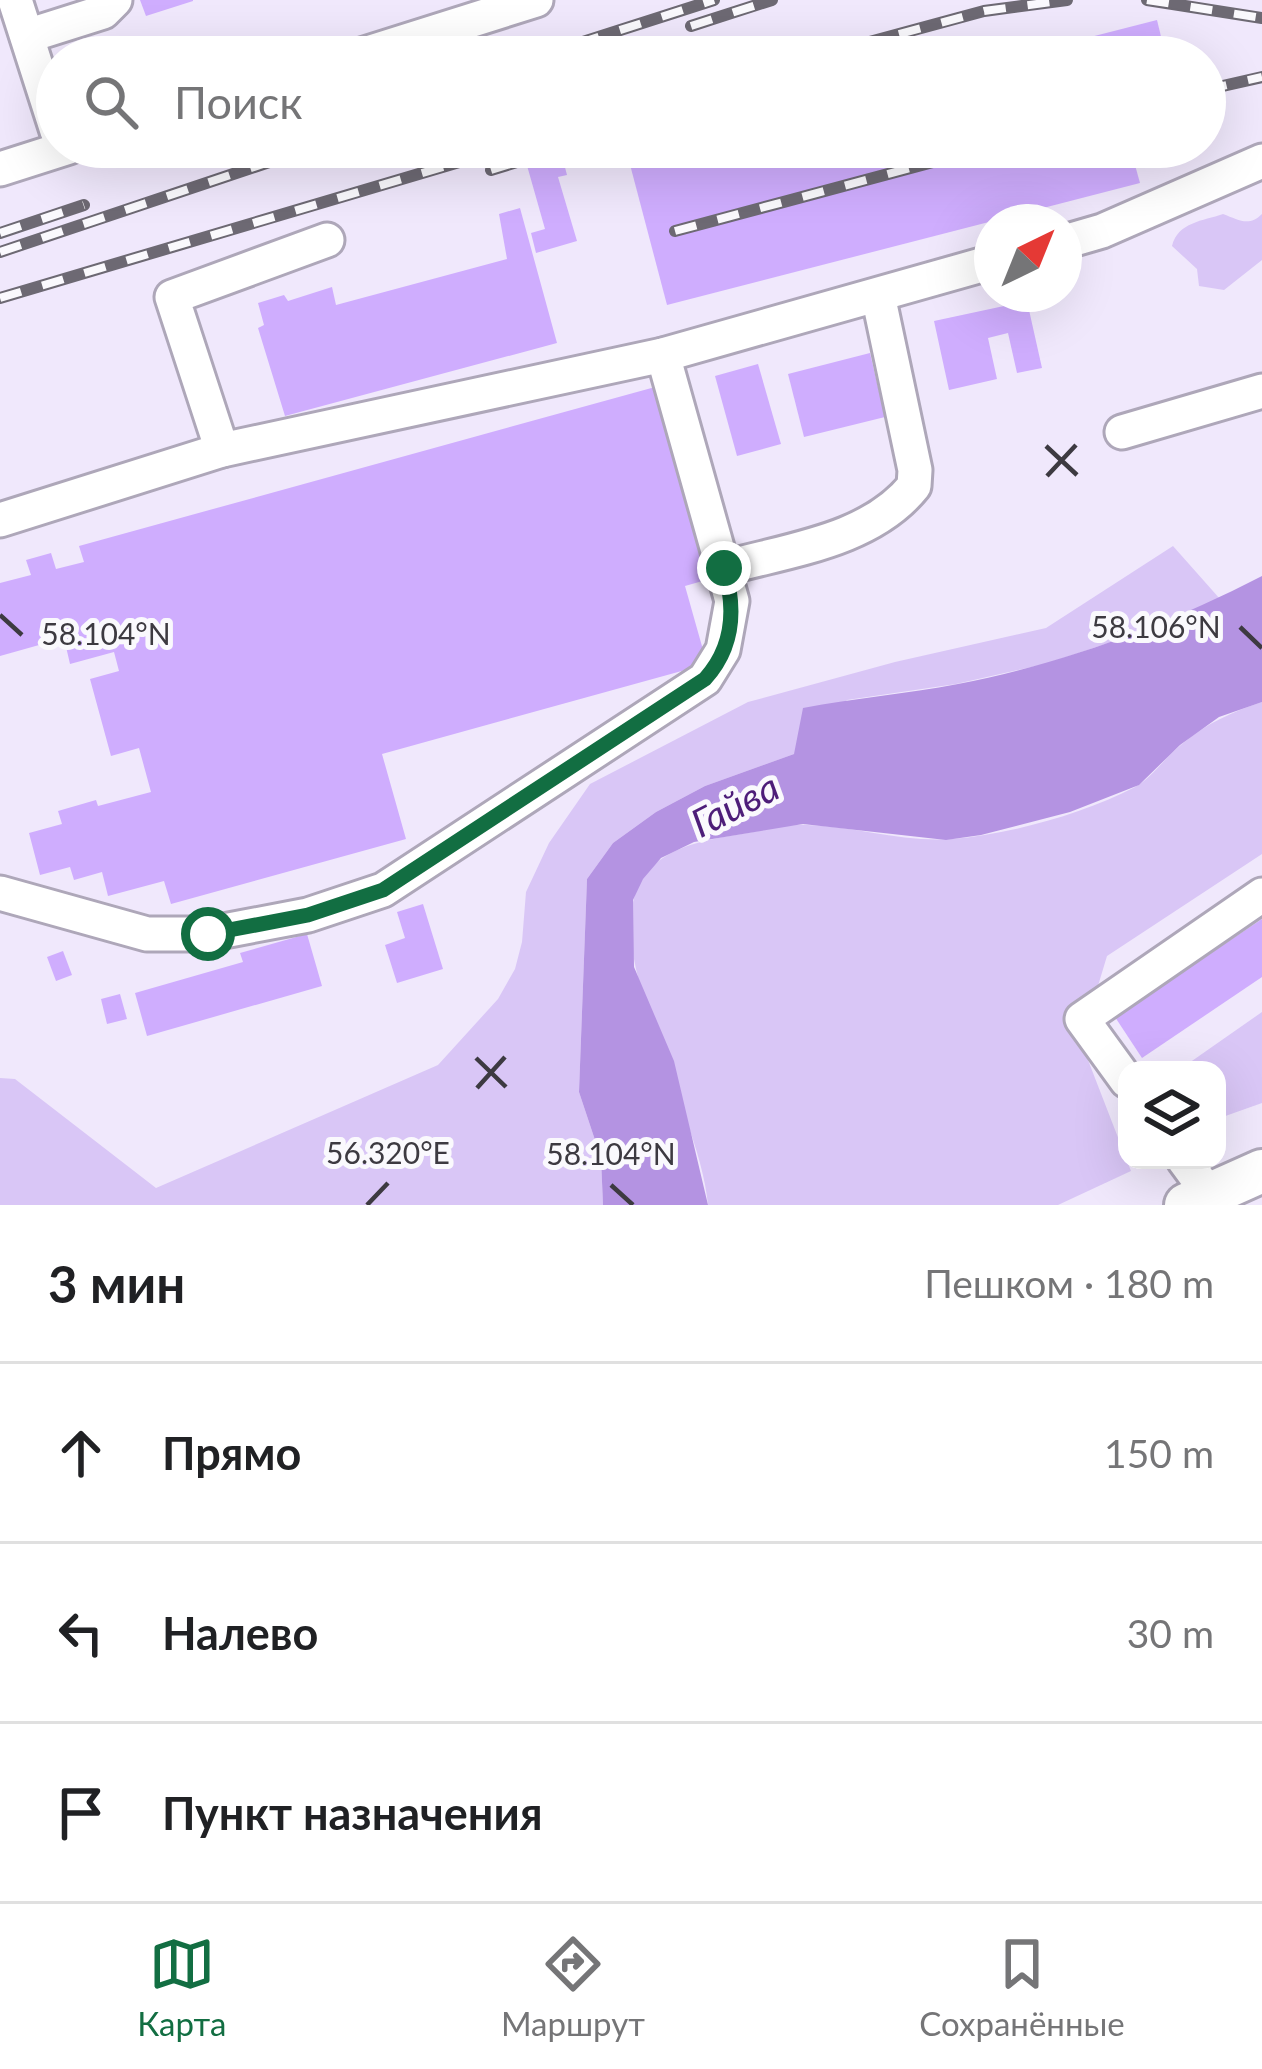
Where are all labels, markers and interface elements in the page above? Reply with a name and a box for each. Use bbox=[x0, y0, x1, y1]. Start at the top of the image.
search box bbox=[36, 36, 1226, 168]
icon: search bbox=[78, 69, 144, 135]
text: Поиск bbox=[174, 75, 303, 129]
north arrow bbox=[974, 204, 1082, 312]
route end bbox=[697, 541, 751, 595]
text: 58.106°N bbox=[1091, 608, 1221, 644]
text: 58.104°N bbox=[41, 615, 171, 651]
water label: Гайва bbox=[683, 763, 786, 846]
route start bbox=[181, 907, 235, 961]
map controls bbox=[1118, 1061, 1226, 1169]
button: layers bbox=[1118, 1061, 1226, 1169]
text: 56.320°E bbox=[326, 1134, 450, 1170]
text: 58.104°N bbox=[546, 1135, 676, 1171]
text: 3 мин bbox=[48, 1253, 185, 1314]
text: Пешком · 180 m bbox=[924, 1260, 1214, 1306]
icon: ahead bbox=[48, 1420, 114, 1486]
text: Прямо bbox=[162, 1426, 301, 1480]
text: 150 m bbox=[1104, 1430, 1214, 1476]
icon: left bbox=[48, 1600, 114, 1666]
text: Налево bbox=[162, 1606, 318, 1660]
text: 30 m bbox=[1127, 1610, 1214, 1656]
icon: arrive bbox=[48, 1780, 114, 1846]
text: Пункт назначения bbox=[162, 1786, 543, 1840]
tab: Карта bbox=[137, 1931, 226, 2043]
tab: Маршрут bbox=[501, 1931, 645, 2043]
tab: Сохранённые bbox=[919, 1931, 1125, 2043]

